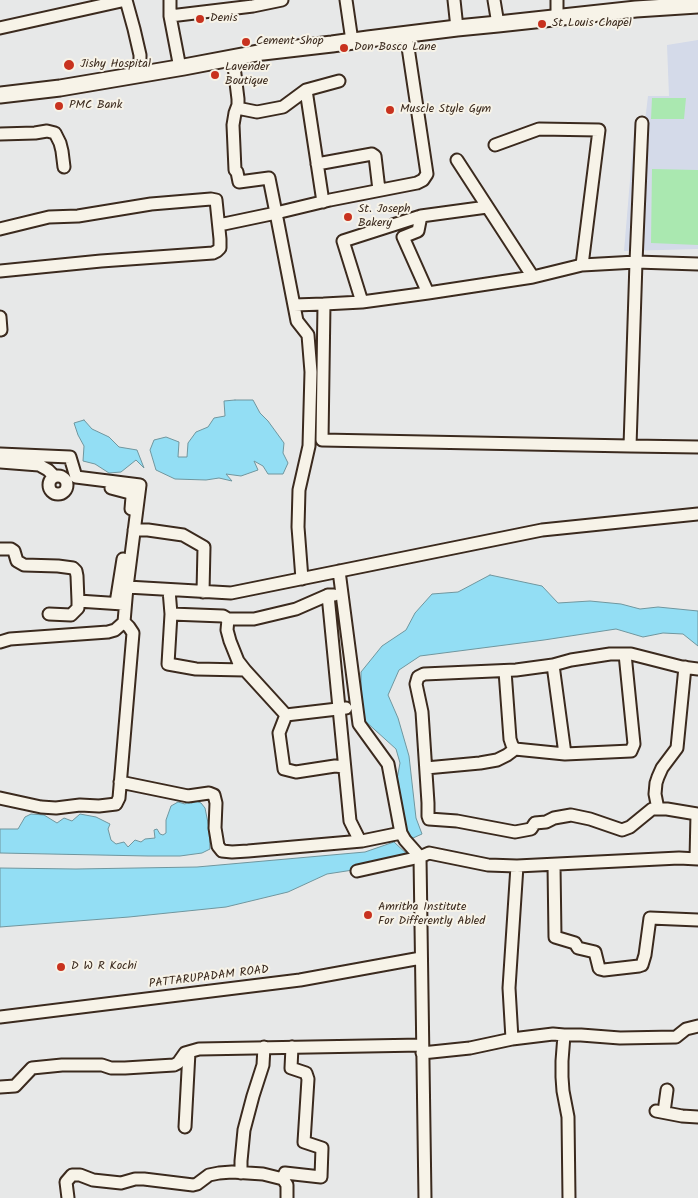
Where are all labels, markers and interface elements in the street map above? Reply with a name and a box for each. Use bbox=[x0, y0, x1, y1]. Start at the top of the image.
place label: Denis bbox=[210, 12, 238, 26]
marker: Denis bbox=[194, 13, 206, 25]
place label: St Louis Chapel bbox=[552, 17, 632, 31]
marker: St Louis Chapel bbox=[536, 18, 548, 30]
place label: Cement Shop bbox=[256, 35, 323, 49]
marker: Cement Shop bbox=[240, 36, 252, 48]
place label: Don Bosco Lane bbox=[354, 41, 436, 55]
marker: Don Bosco Lane bbox=[338, 42, 350, 54]
marker: Jishy Hospital bbox=[62, 58, 76, 72]
place label: Jishy Hospital bbox=[80, 58, 151, 72]
place label: Lavender Boutique bbox=[225, 61, 269, 89]
marker: Lavender Boutique bbox=[209, 69, 221, 81]
place label: PMC Bank bbox=[69, 99, 122, 113]
marker: PMC Bank bbox=[53, 100, 65, 112]
place label: Muscle Style Gym bbox=[400, 103, 491, 117]
marker: Muscle Style Gym bbox=[384, 104, 396, 116]
place label: St. Joseph Bakery bbox=[358, 203, 410, 231]
marker: St. Joseph Bakery bbox=[342, 211, 354, 223]
place label: Amritha Institute For Differently Abled bbox=[378, 901, 485, 929]
marker: Amritha Institute For Differently Abled bbox=[362, 909, 374, 921]
place label: D W R Kochi bbox=[71, 960, 137, 974]
marker: D W R Kochi bbox=[55, 961, 67, 973]
street label: PATTARUPADAM ROAD bbox=[148, 964, 270, 992]

